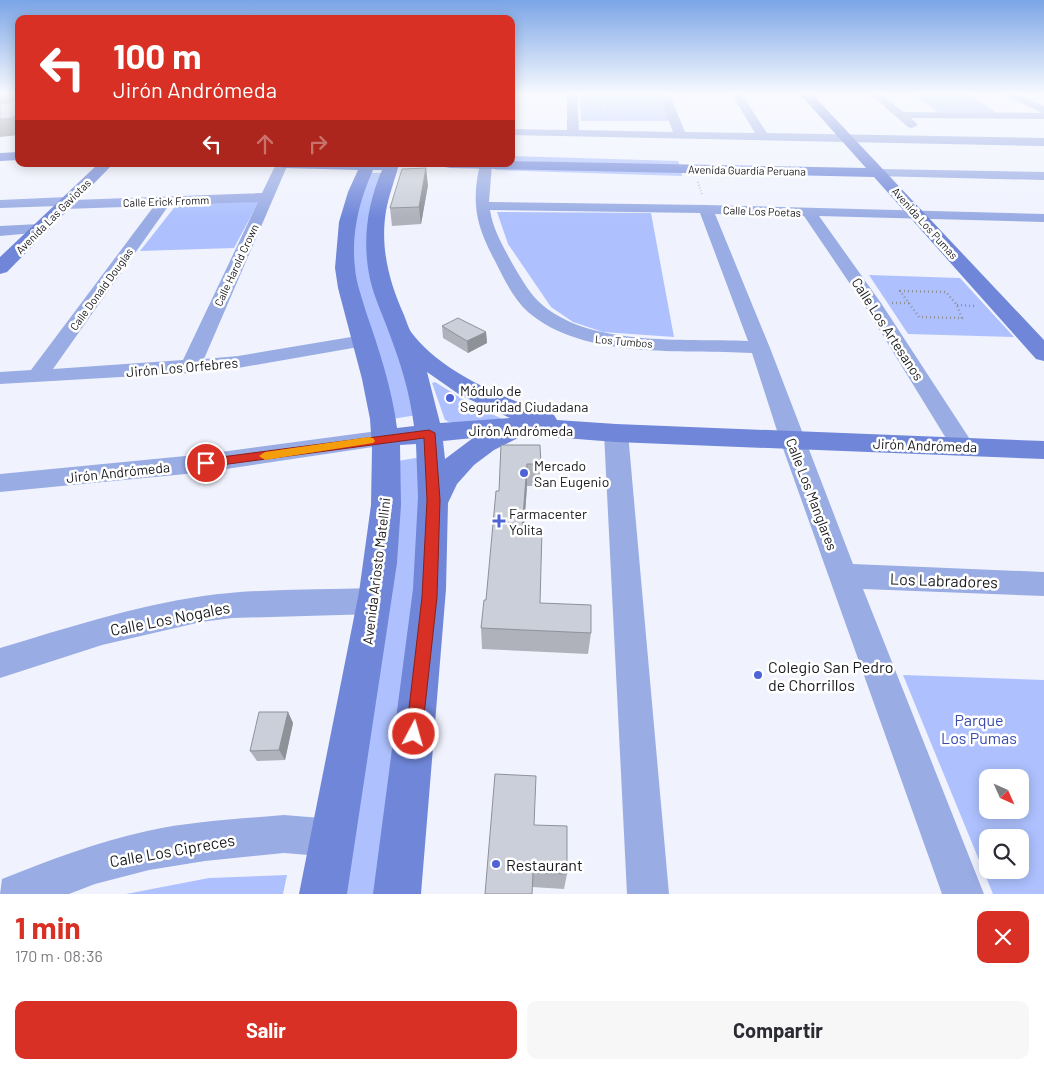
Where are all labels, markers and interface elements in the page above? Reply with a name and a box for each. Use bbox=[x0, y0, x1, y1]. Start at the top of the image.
text: 100 m bbox=[113, 34, 202, 76]
icon: left bbox=[30, 35, 95, 100]
text: Jirón Andrómeda bbox=[113, 76, 277, 102]
icon: left bbox=[198, 130, 226, 158]
icon: ahead bbox=[251, 130, 279, 158]
icon: right bbox=[304, 130, 332, 158]
street label: Avenida Guardia Peruana bbox=[688, 162, 806, 178]
street label: Avenida Las Gaviotas bbox=[13, 176, 93, 256]
street label: Avenida Los Pumas bbox=[889, 184, 961, 262]
street label: Calle Erick Fromm bbox=[123, 193, 209, 209]
street label: Calle Los Poetas bbox=[723, 203, 801, 219]
street label: Calle Harold Crown bbox=[211, 222, 261, 308]
street label: Calle Donald Douglas bbox=[67, 245, 135, 333]
street label: Calle Los Artesanos bbox=[848, 274, 928, 384]
street label: Los Tumbos bbox=[595, 332, 653, 350]
street label: Jirón Los Orfebres bbox=[125, 354, 239, 380]
place label: Módulo de Seguridad Ciudadana bbox=[460, 382, 588, 415]
marker: Módulo de Seguridad Ciudadana bbox=[444, 392, 456, 404]
street label: Jirón Andrómeda bbox=[469, 422, 573, 439]
street label: Calle Los Manglares bbox=[783, 435, 841, 553]
street label: Jirón Andrómeda bbox=[873, 435, 977, 455]
pin bbox=[185, 442, 227, 484]
icon: arrive bbox=[192, 449, 220, 477]
place label: Mercado San Eugenio bbox=[534, 457, 609, 490]
street label: Jirón Andrómeda bbox=[65, 458, 171, 486]
marker: Mercado San Eugenio bbox=[518, 467, 530, 479]
street label: Avenida Ariosto Matellini bbox=[359, 496, 393, 646]
place label: Farmacenter Yolita bbox=[509, 505, 587, 538]
marker: Farmacenter Yolita bbox=[493, 515, 505, 527]
street label: Los Labradores bbox=[890, 569, 998, 591]
street label: Calle Los Nogales bbox=[108, 597, 232, 639]
place label: Colegio San Pedro de Chorrillos bbox=[768, 657, 893, 694]
marker: Colegio San Pedro de Chorrillos bbox=[752, 669, 764, 681]
position arrow bbox=[387, 707, 439, 759]
park label: Parque Los Pumas bbox=[941, 710, 1017, 747]
north arrow bbox=[979, 769, 1029, 819]
map controls bbox=[979, 769, 1029, 879]
button: search bbox=[979, 829, 1029, 879]
street label: Calle Los Cipreces bbox=[108, 830, 236, 870]
place label: Restaurant bbox=[506, 855, 583, 874]
marker: Restaurant bbox=[490, 858, 502, 870]
text: 1 min bbox=[15, 909, 81, 945]
button: close bbox=[977, 911, 1029, 963]
text: 170 m · 08:36 bbox=[15, 946, 103, 965]
button: Salir bbox=[15, 1001, 517, 1059]
button: Compartir bbox=[527, 1001, 1029, 1059]

